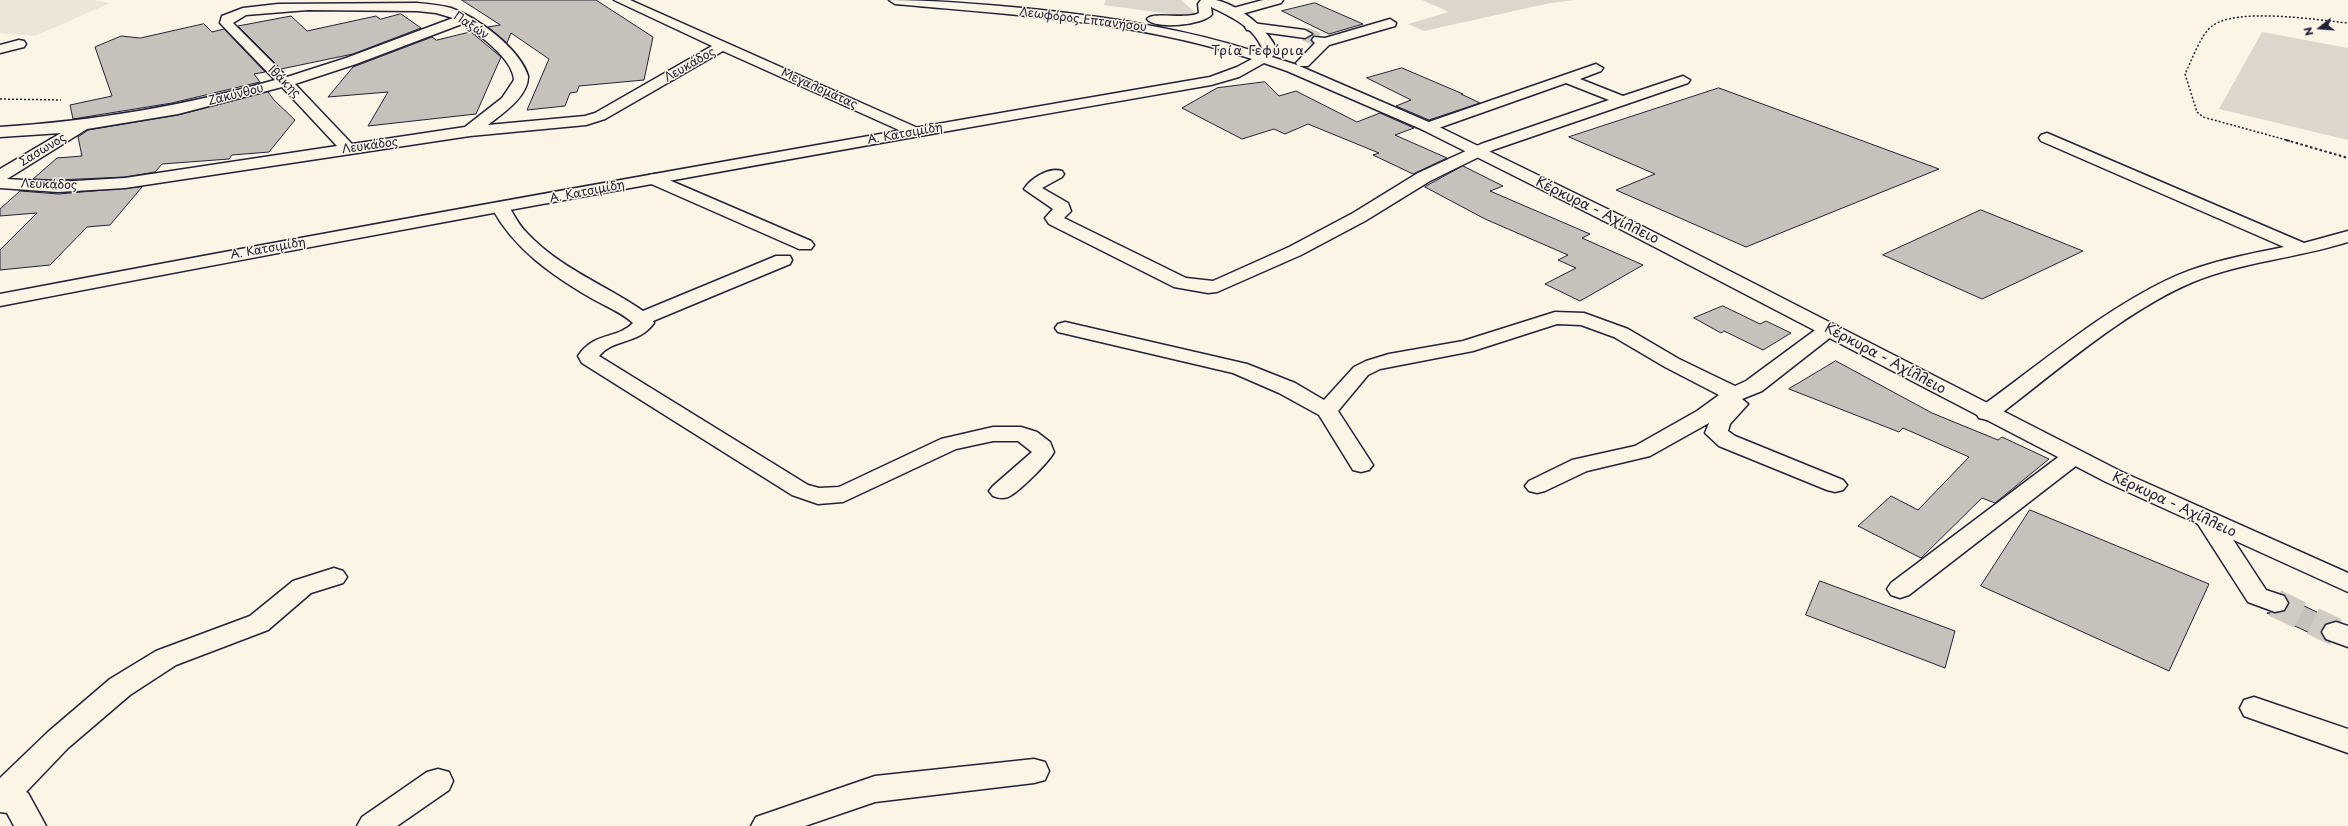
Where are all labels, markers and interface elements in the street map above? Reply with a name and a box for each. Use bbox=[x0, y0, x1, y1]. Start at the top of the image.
street label: Λεωφόρος Επτανήσου bbox=[1018, 5, 1148, 35]
north arrow bbox=[2300, 8, 2340, 48]
street label: Παξών bbox=[451, 9, 491, 43]
text: N bbox=[2299, 25, 2317, 38]
district label: Τρία Γεφύρια bbox=[1211, 43, 1305, 59]
street label: Λευκάδος bbox=[662, 45, 718, 85]
street label: Ιθάκης bbox=[265, 63, 303, 101]
street label: Μεγαλομάτας bbox=[779, 66, 859, 112]
street label: Ζακύνθου bbox=[207, 81, 265, 109]
street label: Α. Κατσιμίδη bbox=[866, 120, 944, 148]
street label: Σασωνος bbox=[17, 131, 69, 169]
street label: Λευκάδος bbox=[341, 135, 399, 157]
street label: Κέρκυρα - Αχίλλειο bbox=[1533, 174, 1661, 248]
street label: Λευκάδος bbox=[21, 177, 77, 193]
street label: Α. Κατσιμίδη bbox=[548, 178, 626, 206]
street label: Α. Κατσιμίδη bbox=[229, 235, 307, 263]
street label: Κέρκυρα - Αχίλλειο bbox=[1821, 320, 1949, 398]
street label: Κέρκυρα - Αχίλλειο bbox=[2109, 469, 2239, 541]

